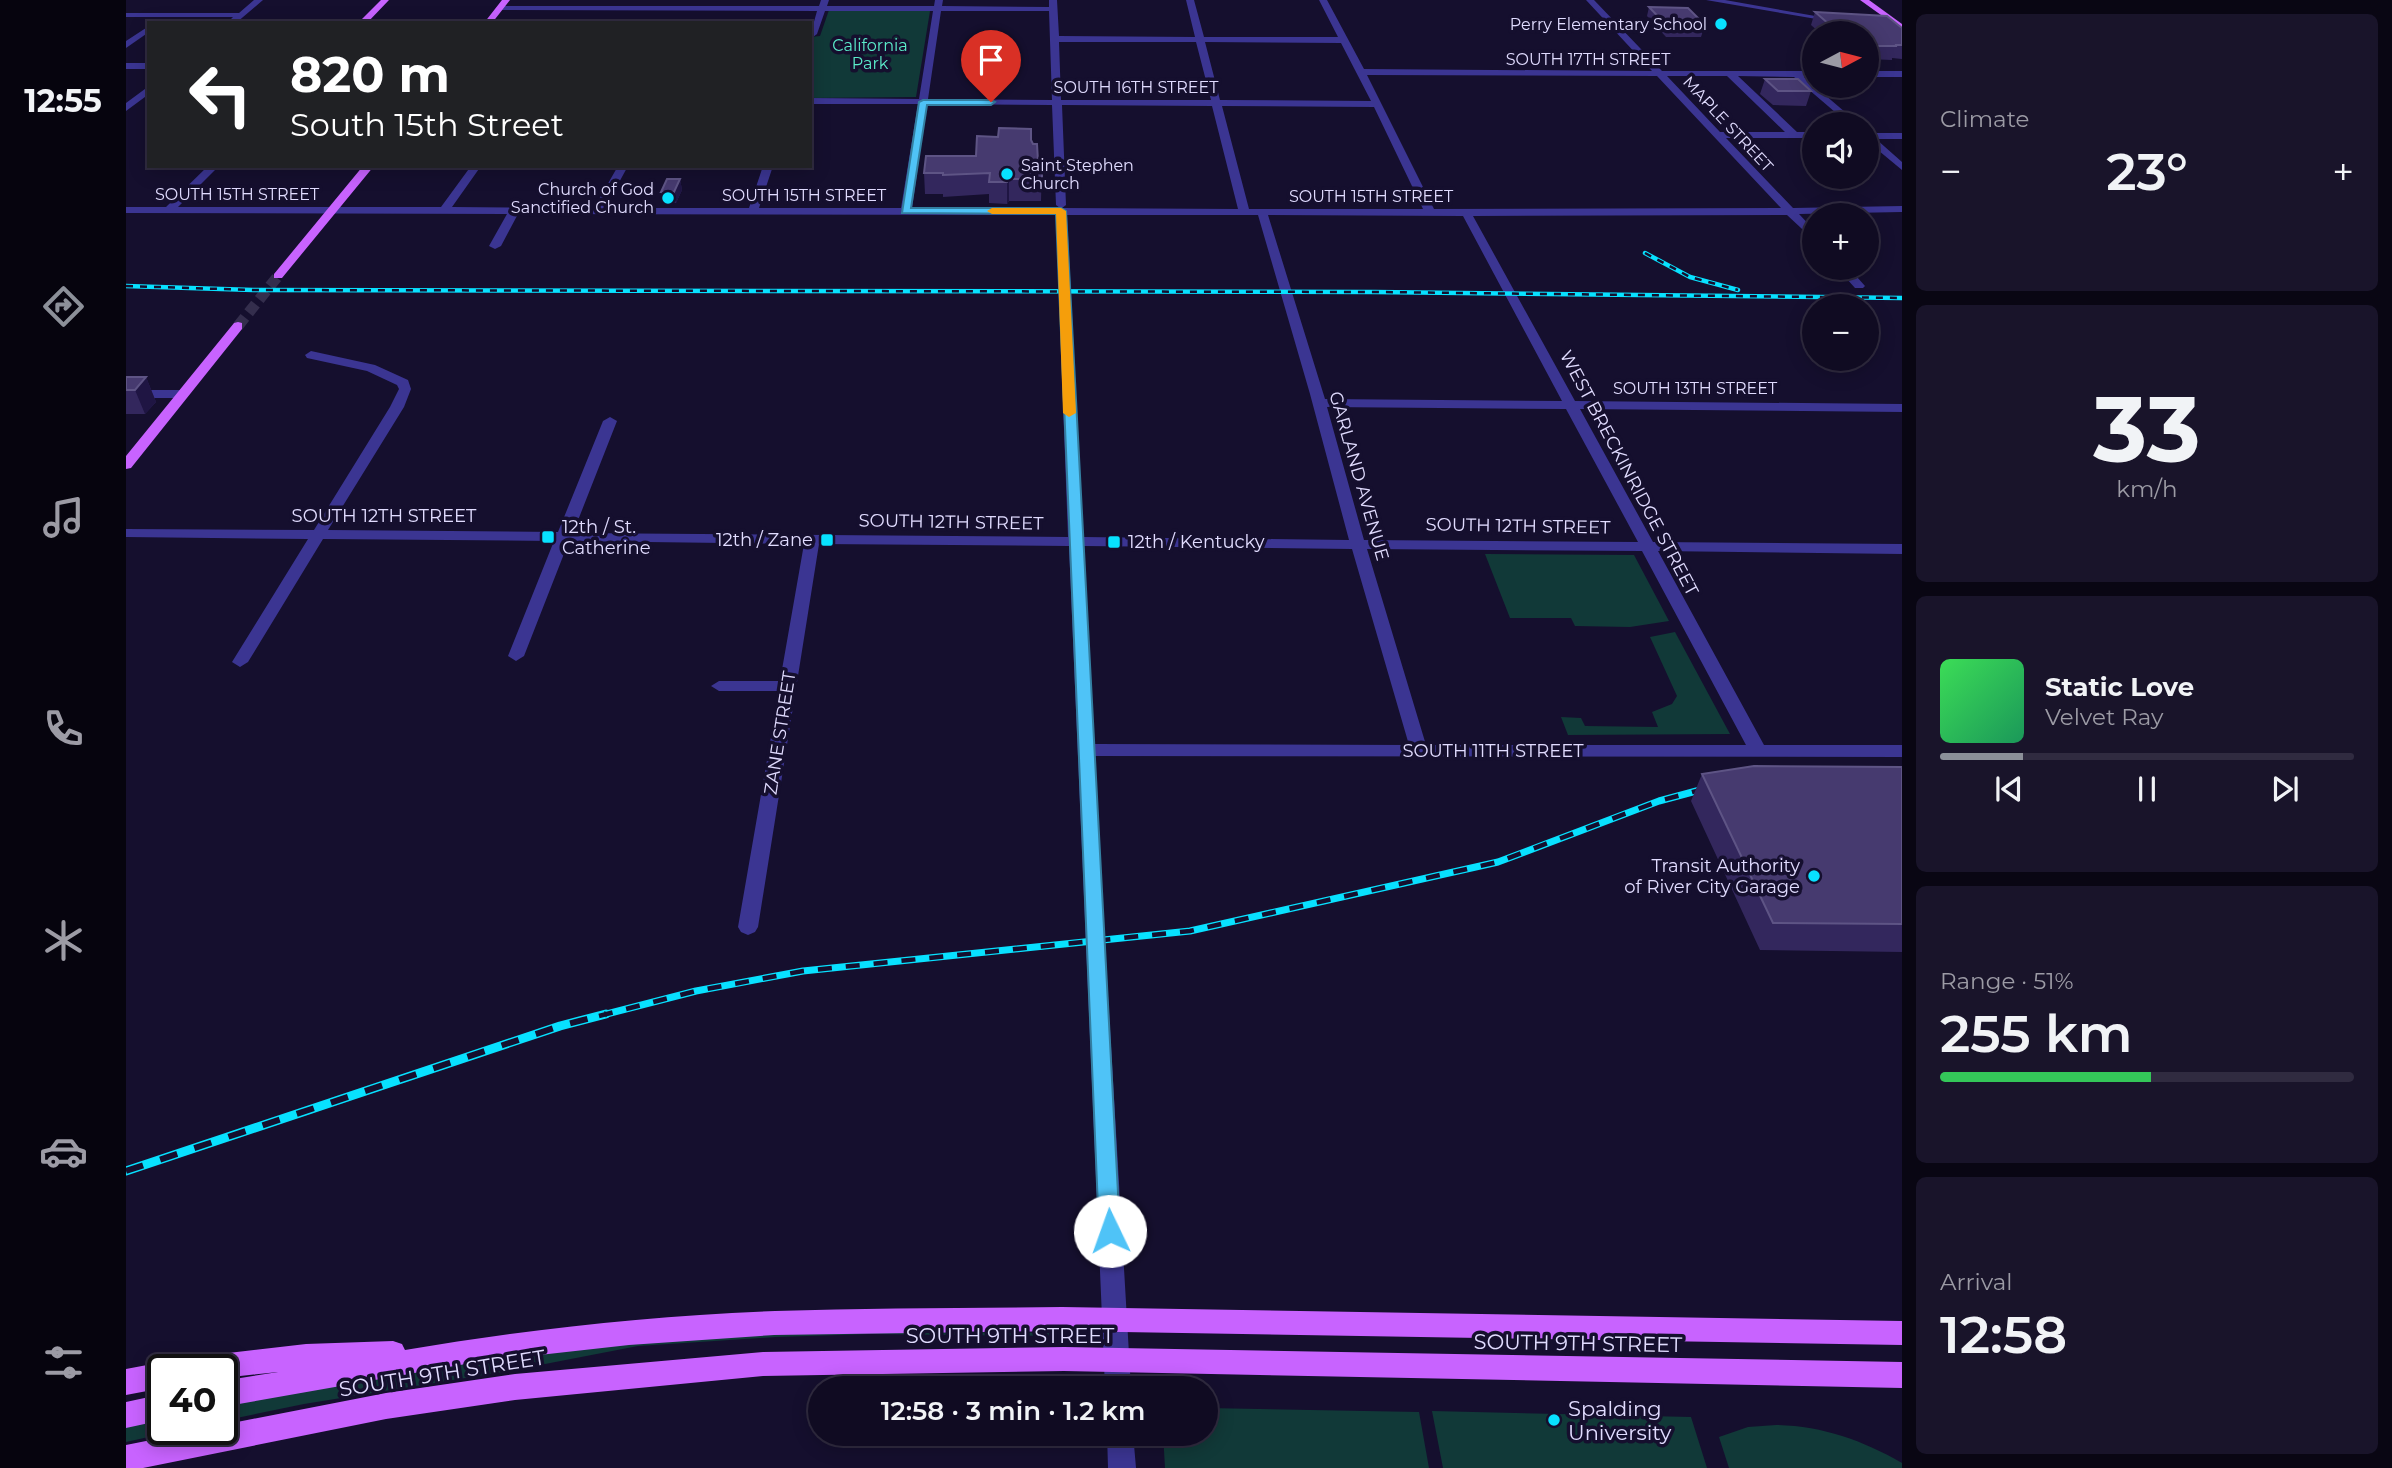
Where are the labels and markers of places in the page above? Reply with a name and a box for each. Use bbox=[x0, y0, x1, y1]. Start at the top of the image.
place label: Perry Elementary School bbox=[1510, 15, 1707, 34]
marker: Perry Elementary School bbox=[1713, 16, 1729, 32]
pin bbox=[961, 30, 1021, 102]
place label: Saint Stephen Church bbox=[1021, 156, 1134, 193]
marker: Saint Stephen Church bbox=[999, 166, 1015, 182]
place label: Church of God Sanctified Church bbox=[511, 180, 654, 217]
marker: Church of God Sanctified Church bbox=[660, 190, 676, 206]
place label: 12th / St. Catherine bbox=[562, 516, 651, 559]
marker: 12th / St. Catherine bbox=[540, 529, 556, 545]
place label: 12th / Zane bbox=[716, 529, 813, 551]
place label: 12th / Kentucky bbox=[1128, 531, 1265, 553]
marker: 12th / Zane bbox=[819, 532, 835, 548]
marker: 12th / Kentucky bbox=[1106, 534, 1122, 550]
place label: Transit Authority of River City Garage bbox=[1624, 855, 1800, 898]
marker: Transit Authority of River City Garage bbox=[1806, 868, 1822, 884]
place label: Spalding University bbox=[1568, 1396, 1672, 1445]
marker: Spalding University bbox=[1546, 1412, 1562, 1428]

